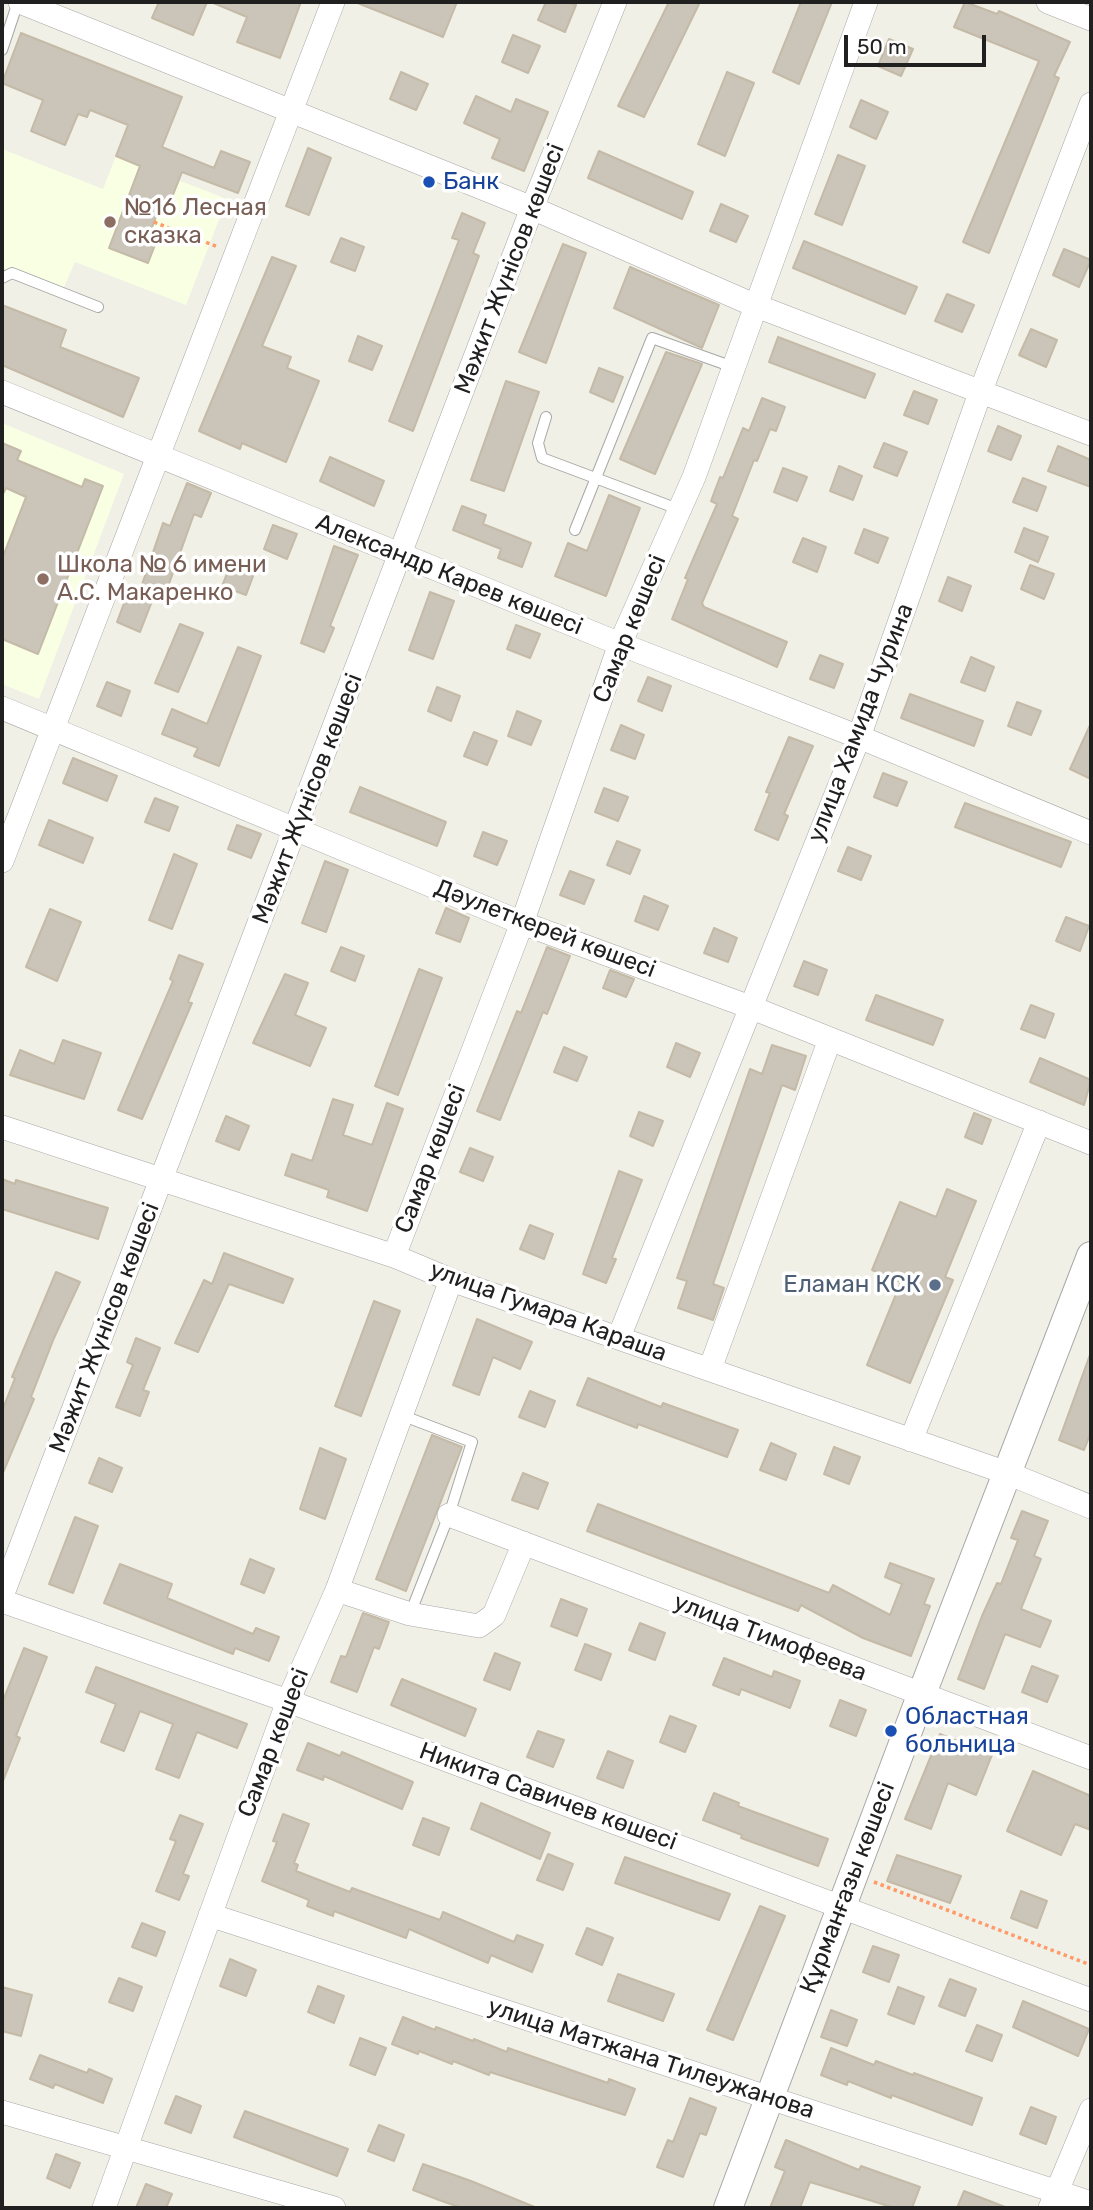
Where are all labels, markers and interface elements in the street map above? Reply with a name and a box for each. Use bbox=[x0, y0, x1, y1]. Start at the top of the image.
scale bar bbox=[848, 21, 990, 65]
text: 50 m bbox=[857, 34, 907, 59]
street label: Мәжит Жүнісов көшесі bbox=[449, 140, 571, 398]
place label: Банк bbox=[443, 168, 499, 196]
marker: Банк bbox=[421, 174, 437, 190]
place label: №16 Лесная сказка bbox=[124, 194, 267, 250]
marker: №16 Лесная сказка bbox=[102, 214, 118, 230]
street label: Александр Карев көшесі bbox=[311, 508, 587, 642]
place label: Школа № 6 имени А.С. Макаренко bbox=[57, 551, 267, 607]
street label: Самар көшесі bbox=[587, 551, 673, 707]
marker: Школа № 6 имени А.С. Макаренко bbox=[35, 571, 51, 587]
street label: улица Хамида Чурина bbox=[802, 600, 920, 846]
street label: Мәжит Жүнісов көшесі bbox=[247, 670, 369, 928]
street label: Дәулеткерей көшесі bbox=[430, 874, 660, 984]
street label: Самар көшесі bbox=[389, 1081, 473, 1237]
street label: Мәжит Жүнісов көшесі bbox=[44, 1199, 166, 1457]
street label: улица Гумара Караша bbox=[426, 1256, 670, 1368]
place label: Еламан КСК bbox=[783, 1271, 921, 1299]
marker: Еламан КСК bbox=[927, 1277, 943, 1293]
street label: улица Тимофеева bbox=[669, 1588, 871, 1688]
street label: Самар көшесі bbox=[232, 1665, 316, 1821]
place label: Областная больница bbox=[905, 1703, 1029, 1759]
marker: Областная больница bbox=[883, 1723, 899, 1739]
street label: Никита Савичев көшесі bbox=[415, 1737, 681, 1857]
street label: Құрманғазы көшесі bbox=[794, 1778, 902, 1998]
street label: улица Матжана Тилеужанова bbox=[484, 1993, 818, 2125]

